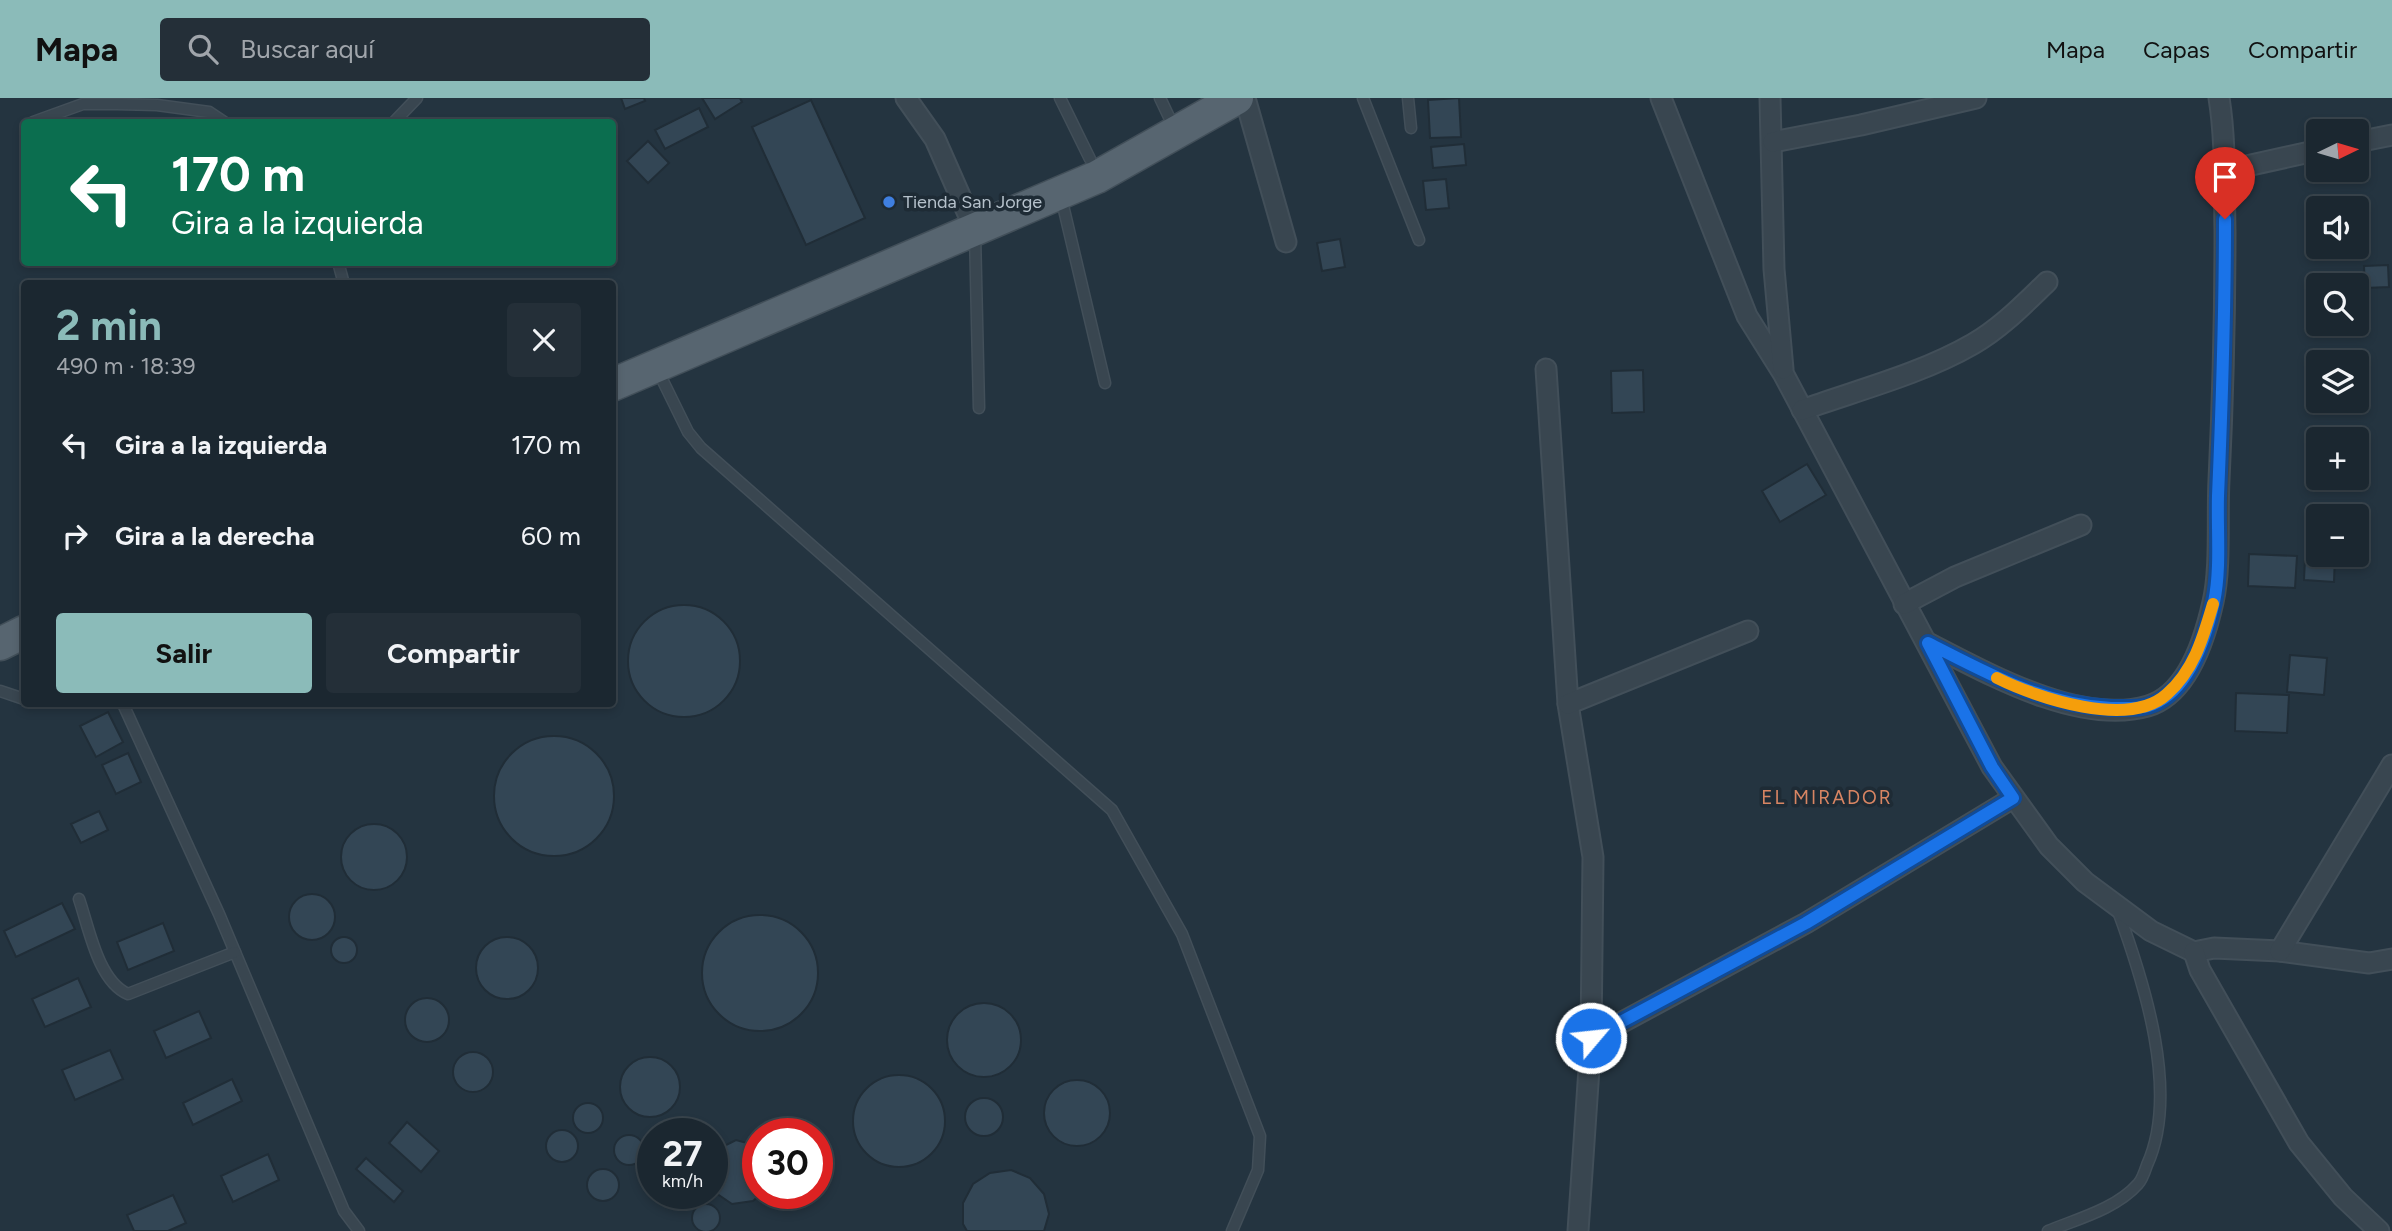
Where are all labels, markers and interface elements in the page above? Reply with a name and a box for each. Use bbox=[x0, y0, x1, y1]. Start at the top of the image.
search box bbox=[160, 18, 650, 81]
text: Mapa bbox=[35, 30, 118, 69]
icon: search bbox=[184, 30, 222, 68]
text: Buscar aquí bbox=[240, 33, 374, 65]
text: Mapa bbox=[2046, 35, 2105, 64]
text: Capas bbox=[2143, 35, 2210, 64]
text: Compartir bbox=[2248, 35, 2357, 64]
north arrow bbox=[2306, 119, 2370, 182]
map controls bbox=[2306, 119, 2369, 567]
text: 170 m bbox=[171, 144, 305, 203]
icon: left bbox=[56, 147, 147, 238]
pin bbox=[2195, 147, 2255, 219]
icon: arrive bbox=[2206, 158, 2244, 196]
place label: Tienda San Jorge bbox=[903, 191, 1042, 213]
marker: Tienda San Jorge bbox=[881, 194, 897, 210]
button: sound bbox=[2306, 196, 2369, 259]
text: Gira a la izquierda bbox=[171, 204, 424, 242]
button: search bbox=[2306, 273, 2369, 336]
text: 2 min bbox=[56, 300, 162, 351]
button: close bbox=[507, 303, 581, 377]
button: layers bbox=[2306, 350, 2369, 413]
text: 490 m · 18:39 bbox=[56, 352, 195, 380]
icon: left bbox=[56, 426, 94, 464]
button: + bbox=[2306, 427, 2369, 490]
text: Gira a la izquierda bbox=[115, 429, 327, 461]
text: 170 m bbox=[511, 429, 581, 461]
button: − bbox=[2306, 504, 2369, 567]
icon: right bbox=[56, 517, 94, 555]
text: Gira a la derecha bbox=[115, 520, 315, 552]
text: 60 m bbox=[521, 520, 581, 552]
button: Salir bbox=[56, 613, 312, 693]
button: Compartir bbox=[326, 613, 581, 693]
district label: EL MIRADOR bbox=[1761, 786, 1893, 809]
position arrow bbox=[1554, 1001, 1628, 1075]
speed limit sign: 30 bbox=[742, 1118, 833, 1209]
text: 27 bbox=[663, 1133, 702, 1175]
text: km/h bbox=[662, 1170, 703, 1192]

